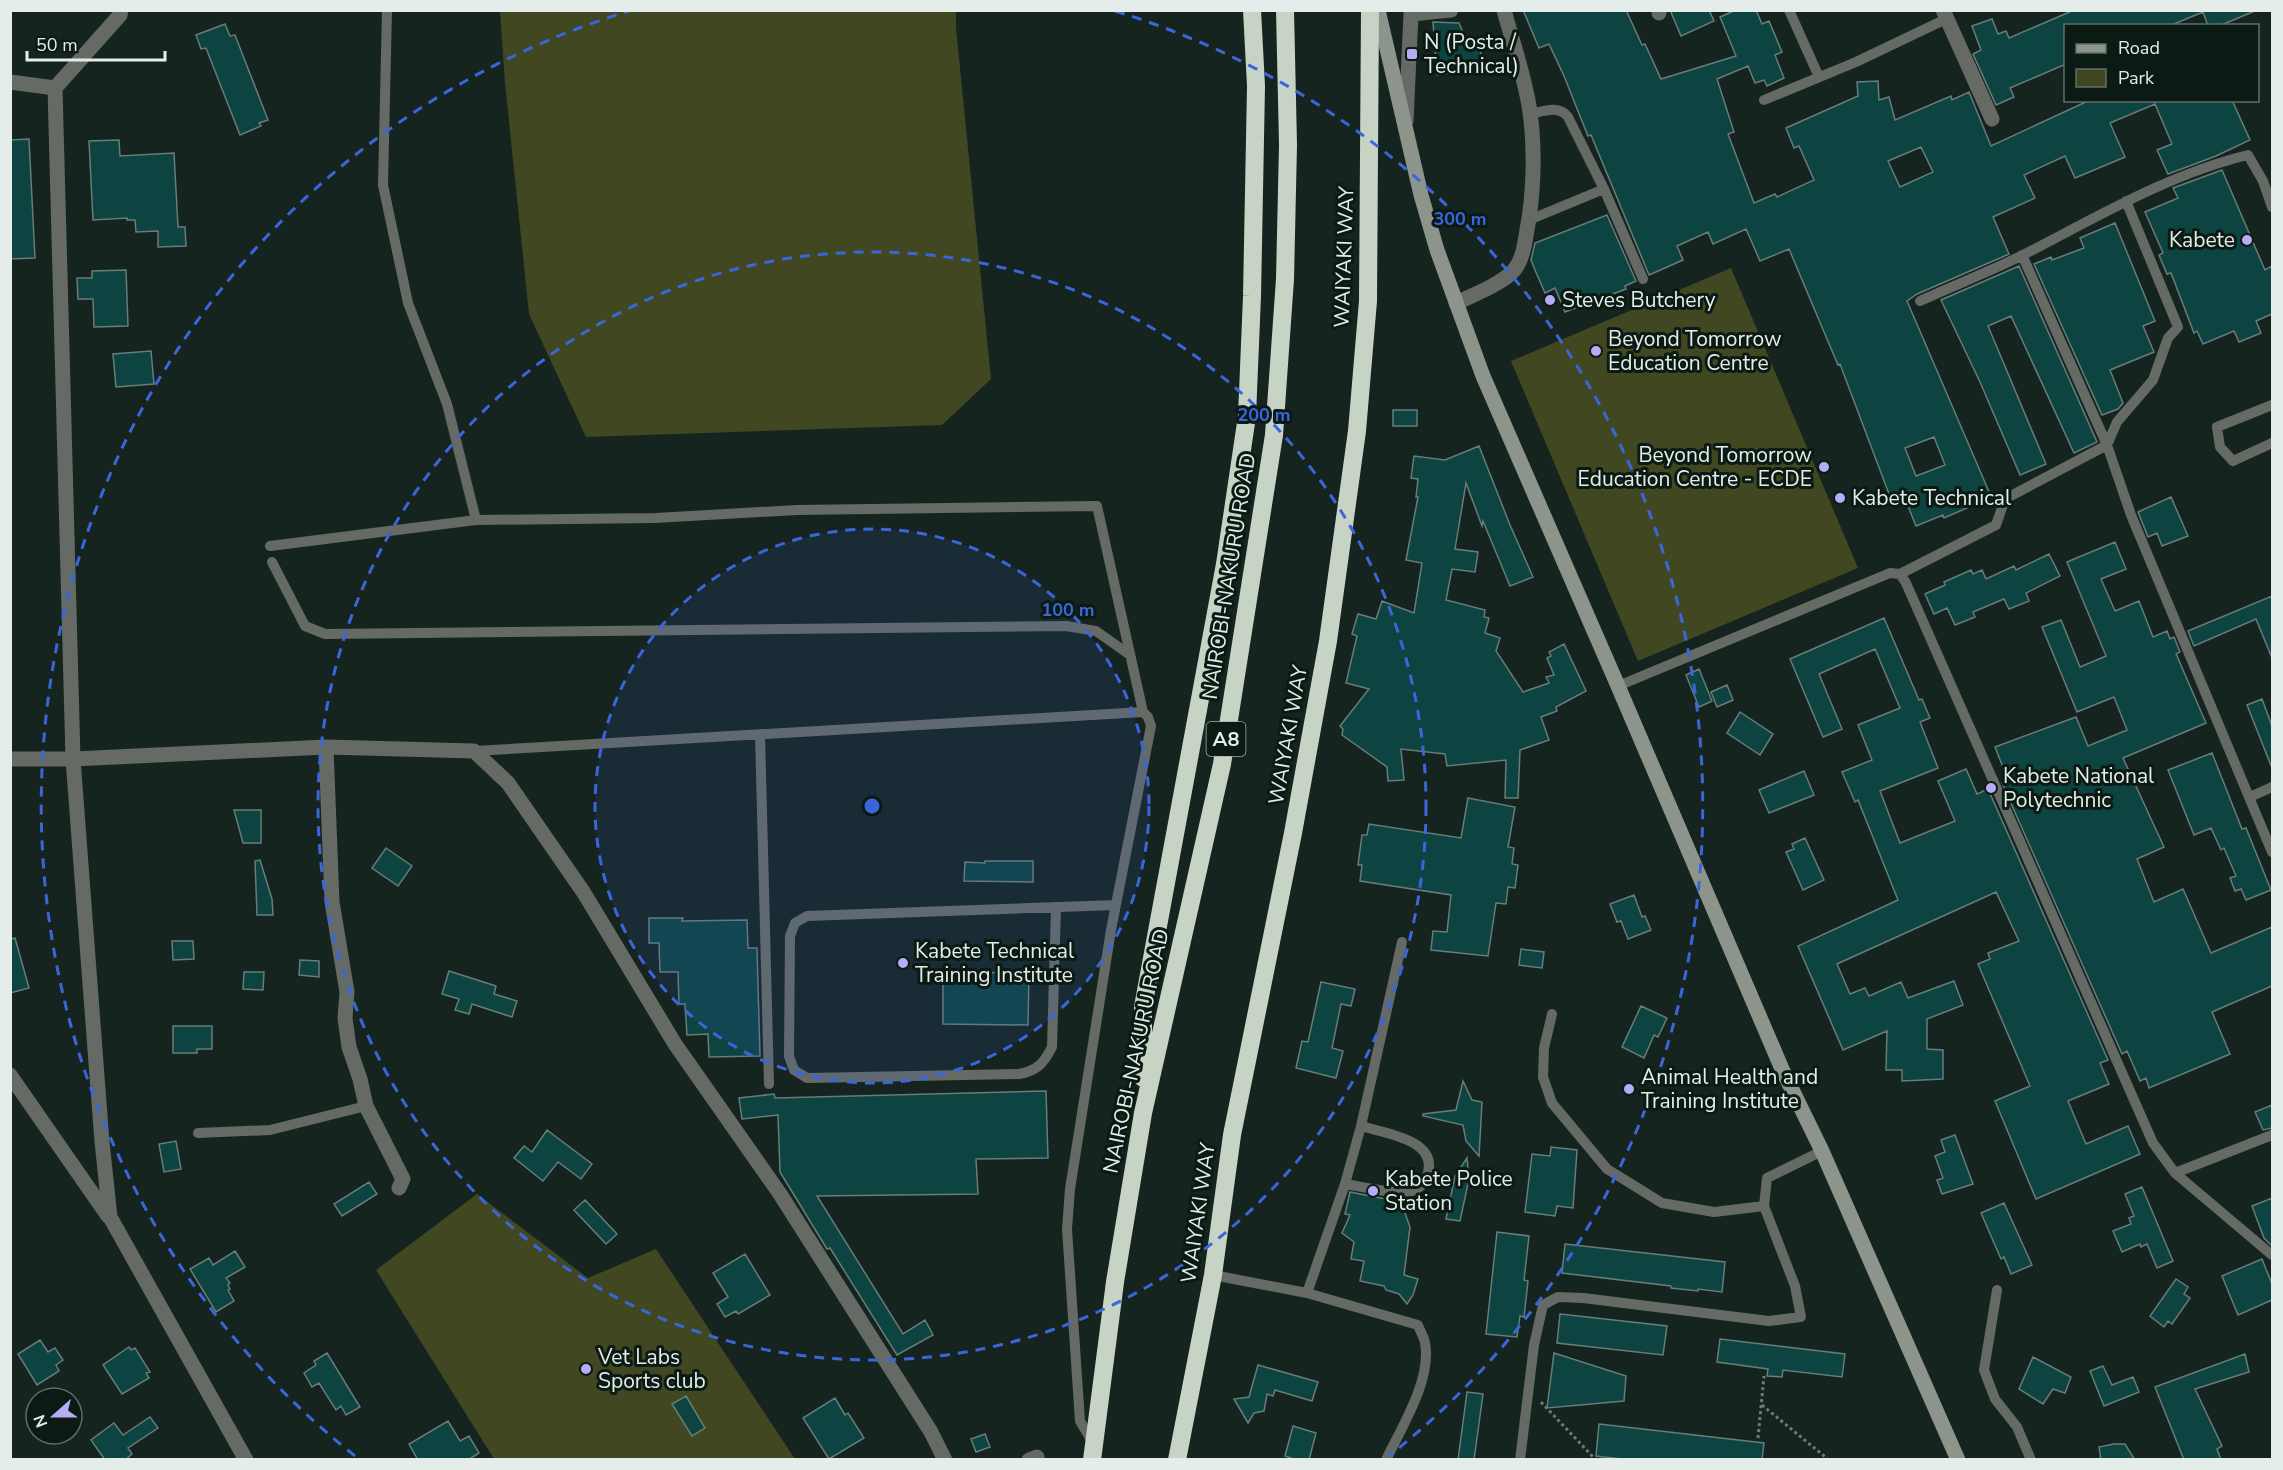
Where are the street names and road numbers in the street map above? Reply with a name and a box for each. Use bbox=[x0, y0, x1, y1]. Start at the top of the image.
street label: WAIYAKI WAY bbox=[1328, 185, 1360, 328]
street label: NAIROBI-NAKURU ROAD bbox=[1196, 451, 1262, 701]
street label: WAIYAKI WAY bbox=[1262, 662, 1314, 807]
road number: A8 bbox=[1206, 722, 1246, 756]
street label: NAIROBI-NAKURU ROAD bbox=[1096, 926, 1176, 1176]
street label: WAIYAKI WAY bbox=[1174, 1141, 1222, 1285]

